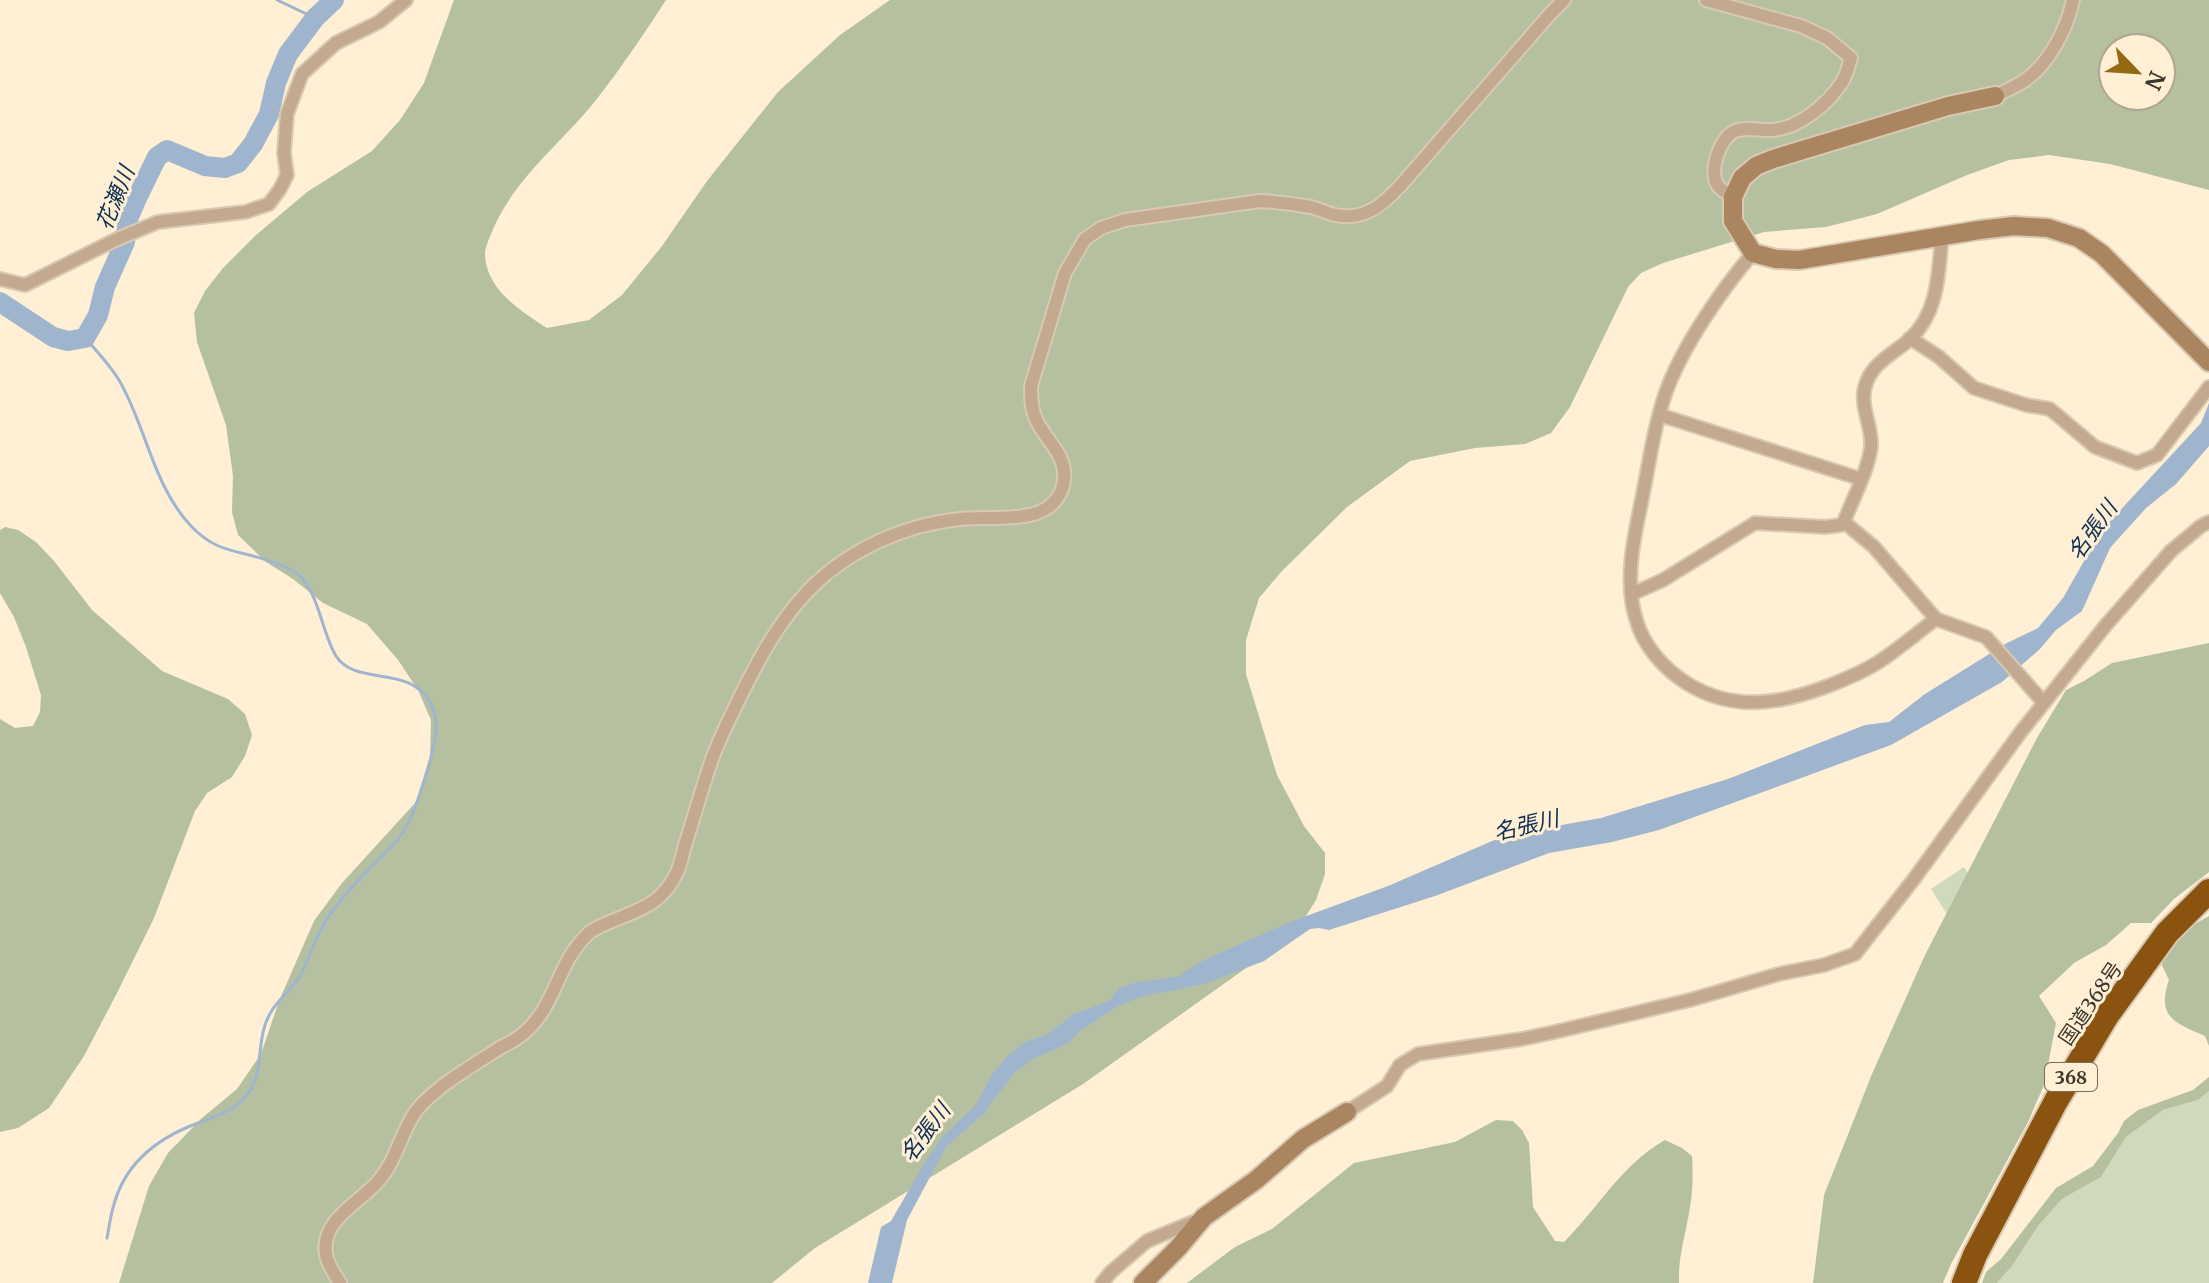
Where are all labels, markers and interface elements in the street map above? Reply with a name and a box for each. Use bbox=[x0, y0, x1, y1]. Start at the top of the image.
north arrow bbox=[2097, 32, 2177, 112]
text: N bbox=[2139, 67, 2171, 95]
water label: 花瀬川 bbox=[90, 160, 141, 234]
water label: 名張川 bbox=[2061, 493, 2124, 565]
water label: 名張川 bbox=[1491, 803, 1563, 846]
street label: 国道368号 bbox=[2053, 957, 2127, 1049]
road number: 368 bbox=[2045, 1063, 2097, 1091]
water label: 名張川 bbox=[894, 1096, 957, 1167]

